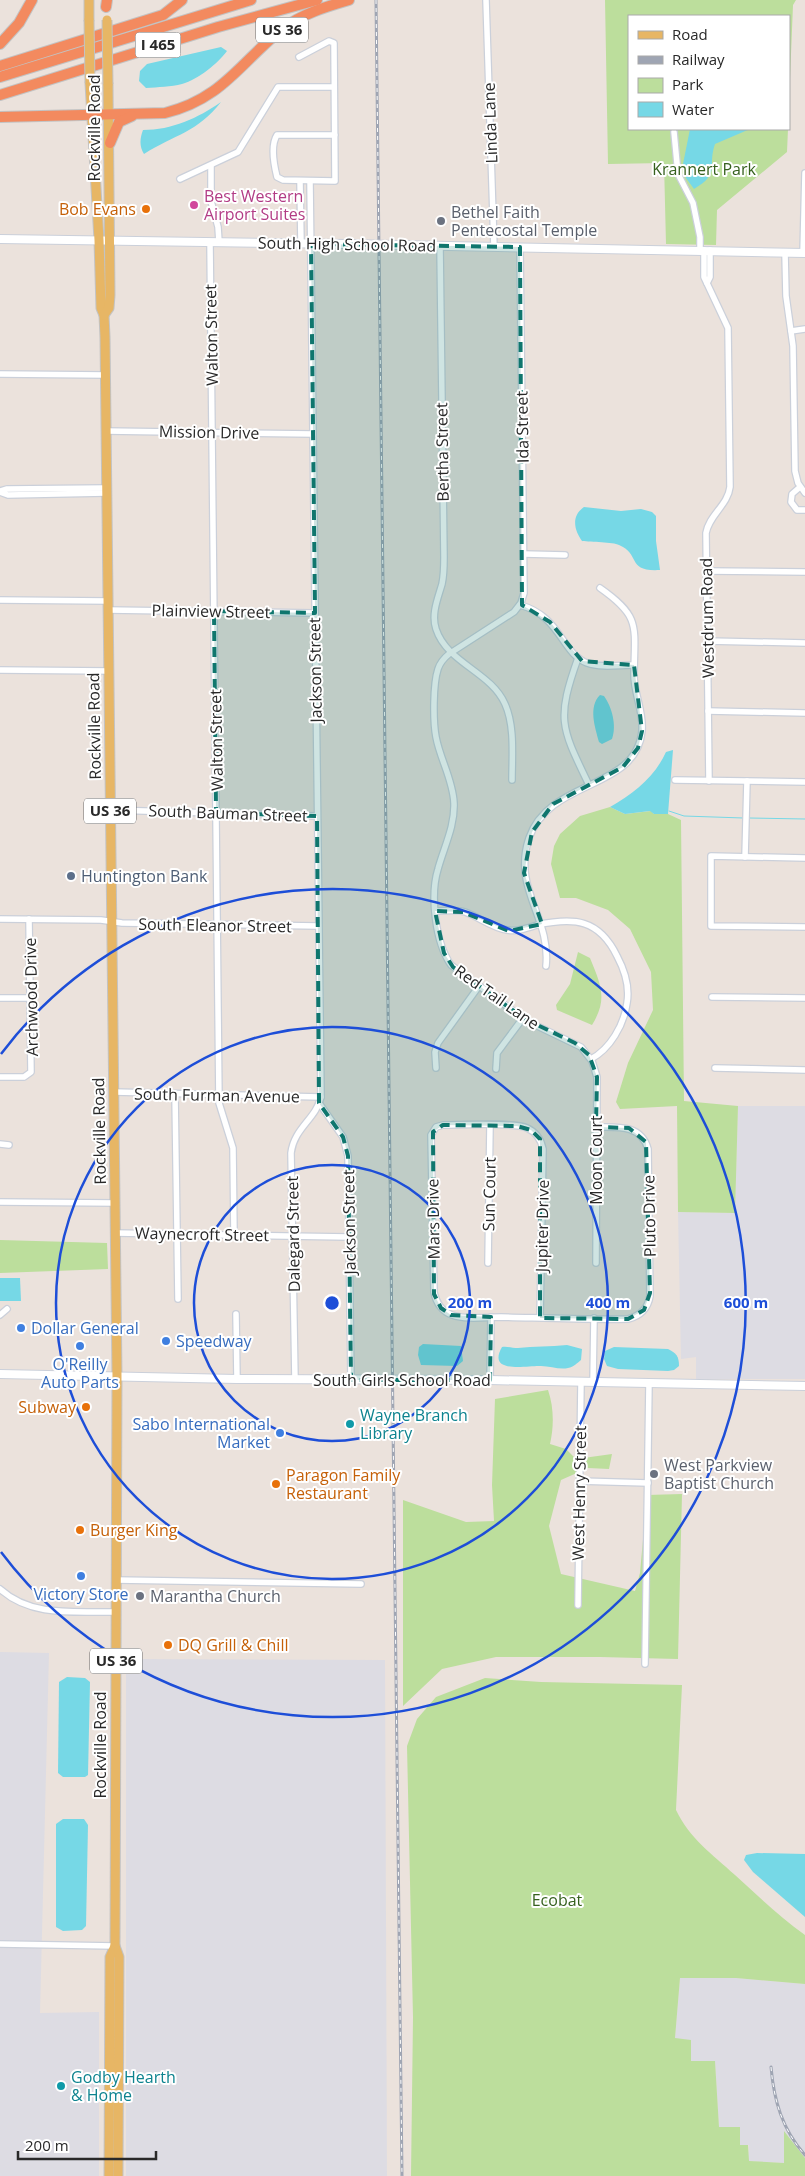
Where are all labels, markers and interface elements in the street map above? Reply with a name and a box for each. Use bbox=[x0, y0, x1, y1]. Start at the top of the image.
legend bbox=[628, 15, 790, 130]
road number: US 36 bbox=[256, 18, 308, 42]
text: Road bbox=[672, 24, 708, 44]
road number: I 465 bbox=[136, 32, 180, 58]
text: Railway bbox=[672, 49, 725, 69]
text: Park bbox=[672, 74, 703, 94]
street label: Rockville Road bbox=[83, 75, 105, 182]
street label: Linda Lane bbox=[478, 82, 502, 164]
text: Water bbox=[672, 99, 714, 119]
park label: Krannert Park bbox=[652, 158, 756, 180]
place label: Best Western Airport Suites bbox=[204, 185, 305, 225]
place label: Bob Evans bbox=[59, 198, 136, 220]
marker: Best Western Airport Suites bbox=[188, 199, 200, 211]
place label: Bethel Faith Pentecostal Temple bbox=[451, 201, 597, 241]
marker: Bob Evans bbox=[140, 203, 152, 215]
marker: Bethel Faith Pentecostal Temple bbox=[435, 215, 447, 227]
street label: South High School Road bbox=[258, 231, 436, 257]
street label: Walton Street bbox=[199, 284, 223, 386]
street label: Ida Street bbox=[510, 391, 534, 463]
street label: Bertha Street bbox=[430, 402, 454, 502]
street label: Mission Drive bbox=[159, 420, 259, 444]
street label: Westdrum Road bbox=[695, 558, 719, 678]
street label: Plainview Street bbox=[151, 599, 271, 623]
street label: Jackson Street bbox=[303, 617, 327, 725]
street label: Rockville Road bbox=[82, 672, 106, 780]
street label: Walton Street bbox=[204, 689, 228, 791]
road number: US 36 bbox=[84, 798, 136, 824]
street label: South Bauman Street bbox=[148, 799, 308, 827]
place label: Huntington Bank bbox=[81, 865, 208, 887]
marker: Huntington Bank bbox=[65, 870, 77, 882]
street label: South Eleanor Street bbox=[138, 913, 292, 937]
street label: Archwood Drive bbox=[19, 937, 43, 1057]
street label: Red Tail Lane bbox=[450, 960, 544, 1034]
street label: Rockville Road bbox=[87, 1077, 111, 1185]
street label: South Furman Avenue bbox=[134, 1083, 300, 1107]
street label: Moon Court bbox=[585, 1115, 607, 1205]
street label: Sun Court bbox=[477, 1156, 501, 1231]
street label: Jackson Street bbox=[337, 1169, 361, 1277]
street label: Dalegard Street bbox=[281, 1175, 305, 1292]
street label: Pluto Drive bbox=[637, 1175, 661, 1257]
street label: Mars Drive bbox=[421, 1178, 445, 1260]
street label: Jupiter Drive bbox=[530, 1180, 554, 1274]
street label: Waynecroft Street bbox=[135, 1222, 270, 1246]
text: 200 m bbox=[448, 1292, 492, 1312]
text: 400 m bbox=[586, 1292, 630, 1312]
text: 600 m bbox=[724, 1292, 768, 1312]
centre of rings bbox=[323, 1294, 341, 1312]
place label: Dollar General bbox=[31, 1317, 139, 1339]
marker: Dollar General bbox=[15, 1322, 27, 1334]
place label: Speedway bbox=[176, 1330, 253, 1352]
marker: Speedway bbox=[160, 1335, 172, 1347]
marker: O'Reilly Auto Parts bbox=[74, 1340, 86, 1352]
place label: O'Reilly Auto Parts bbox=[41, 1353, 119, 1393]
street label: South Girls School Road bbox=[313, 1369, 491, 1391]
place label: Subway bbox=[18, 1396, 77, 1418]
marker: Subway bbox=[80, 1401, 92, 1413]
place label: Wayne Branch Library bbox=[360, 1404, 468, 1444]
place label: Sabo International Market bbox=[132, 1413, 270, 1453]
marker: Wayne Branch Library bbox=[344, 1418, 356, 1430]
street label: West Henry Street bbox=[567, 1425, 591, 1561]
marker: Sabo International Market bbox=[274, 1427, 286, 1439]
place label: West Parkview Baptist Church bbox=[664, 1454, 774, 1494]
place label: Paragon Family Restaurant bbox=[286, 1464, 401, 1504]
marker: West Parkview Baptist Church bbox=[648, 1468, 660, 1480]
marker: Paragon Family Restaurant bbox=[270, 1478, 282, 1490]
place label: Burger King bbox=[90, 1519, 178, 1541]
marker: Burger King bbox=[74, 1524, 86, 1536]
marker: Victory Store bbox=[75, 1570, 87, 1582]
place label: Victory Store bbox=[34, 1583, 128, 1605]
place label: Marantha Church bbox=[150, 1585, 281, 1607]
marker: Marantha Church bbox=[134, 1590, 146, 1602]
place label: DQ Grill & Chill bbox=[178, 1634, 288, 1656]
marker: DQ Grill & Chill bbox=[162, 1639, 174, 1651]
road number: US 36 bbox=[90, 1648, 142, 1674]
street label: Rockville Road bbox=[89, 1692, 111, 1799]
park label: Ecobat bbox=[532, 1889, 583, 1911]
place label: Godby Hearth & Home bbox=[71, 2066, 176, 2106]
marker: Godby Hearth & Home bbox=[55, 2080, 67, 2092]
scale bar bbox=[18, 2128, 155, 2160]
text: 200 m bbox=[25, 2135, 69, 2155]

